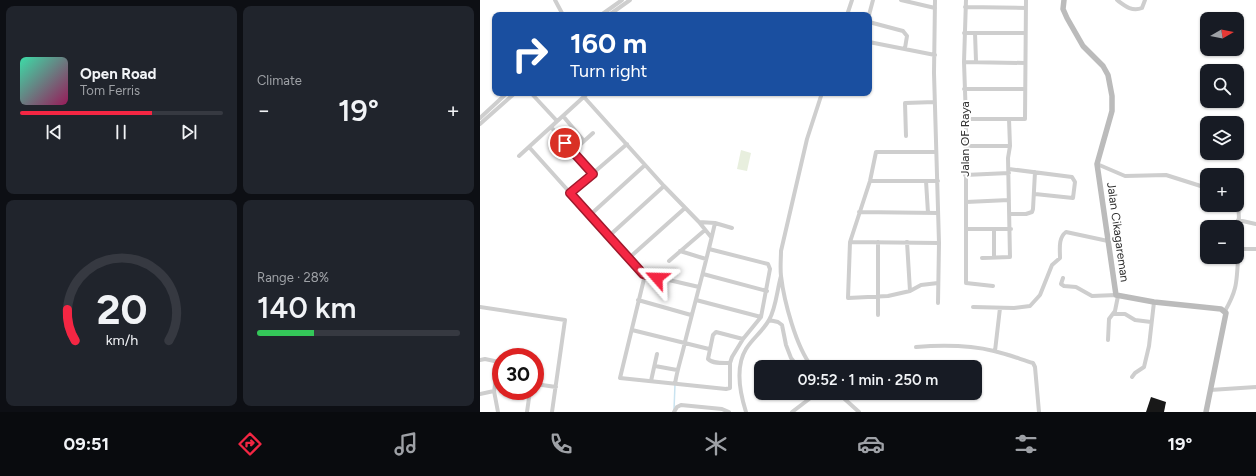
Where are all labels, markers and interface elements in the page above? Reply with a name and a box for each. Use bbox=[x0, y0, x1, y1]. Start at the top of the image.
north arrow bbox=[1200, 12, 1244, 56]
map controls bbox=[1200, 12, 1244, 264]
text: 160 m bbox=[570, 26, 647, 60]
icon: right bbox=[504, 28, 556, 80]
text: Turn right bbox=[570, 60, 647, 82]
button: search bbox=[1200, 64, 1244, 108]
text: Open Road bbox=[80, 65, 157, 83]
text: Climate bbox=[257, 73, 302, 88]
text: Tom Ferris bbox=[80, 83, 140, 98]
text: 19° bbox=[338, 92, 379, 129]
text: − bbox=[257, 97, 271, 124]
text: + bbox=[446, 97, 460, 124]
street label: Jalan OF Raya bbox=[958, 101, 972, 177]
button: layers bbox=[1200, 116, 1244, 160]
icon: previous bbox=[43, 121, 65, 143]
icon: pause bbox=[110, 121, 132, 143]
icon: next bbox=[178, 121, 200, 143]
pin bbox=[548, 126, 582, 160]
icon: arrive bbox=[554, 132, 576, 154]
button: + bbox=[1200, 168, 1244, 212]
street label: Jalan Cikagareman bbox=[1104, 181, 1132, 283]
button: − bbox=[1200, 220, 1244, 264]
position arrow bbox=[636, 257, 678, 299]
text: Range · 28% bbox=[257, 270, 329, 285]
text: 20 bbox=[96, 284, 147, 334]
text: 140 km bbox=[257, 289, 356, 326]
text: km/h bbox=[105, 331, 138, 349]
speed limit sign: 30 bbox=[492, 348, 544, 400]
text: 09:52 · 1 min · 250 m bbox=[798, 371, 938, 389]
icon: directions bbox=[236, 430, 264, 458]
icon: music bbox=[392, 430, 420, 458]
icon: phone bbox=[547, 430, 575, 458]
icon: climate bbox=[702, 430, 730, 458]
icon: car bbox=[857, 430, 885, 458]
icon: filters bbox=[1012, 430, 1040, 458]
text: 09:51 bbox=[64, 433, 109, 455]
text: 19° bbox=[1167, 433, 1192, 455]

